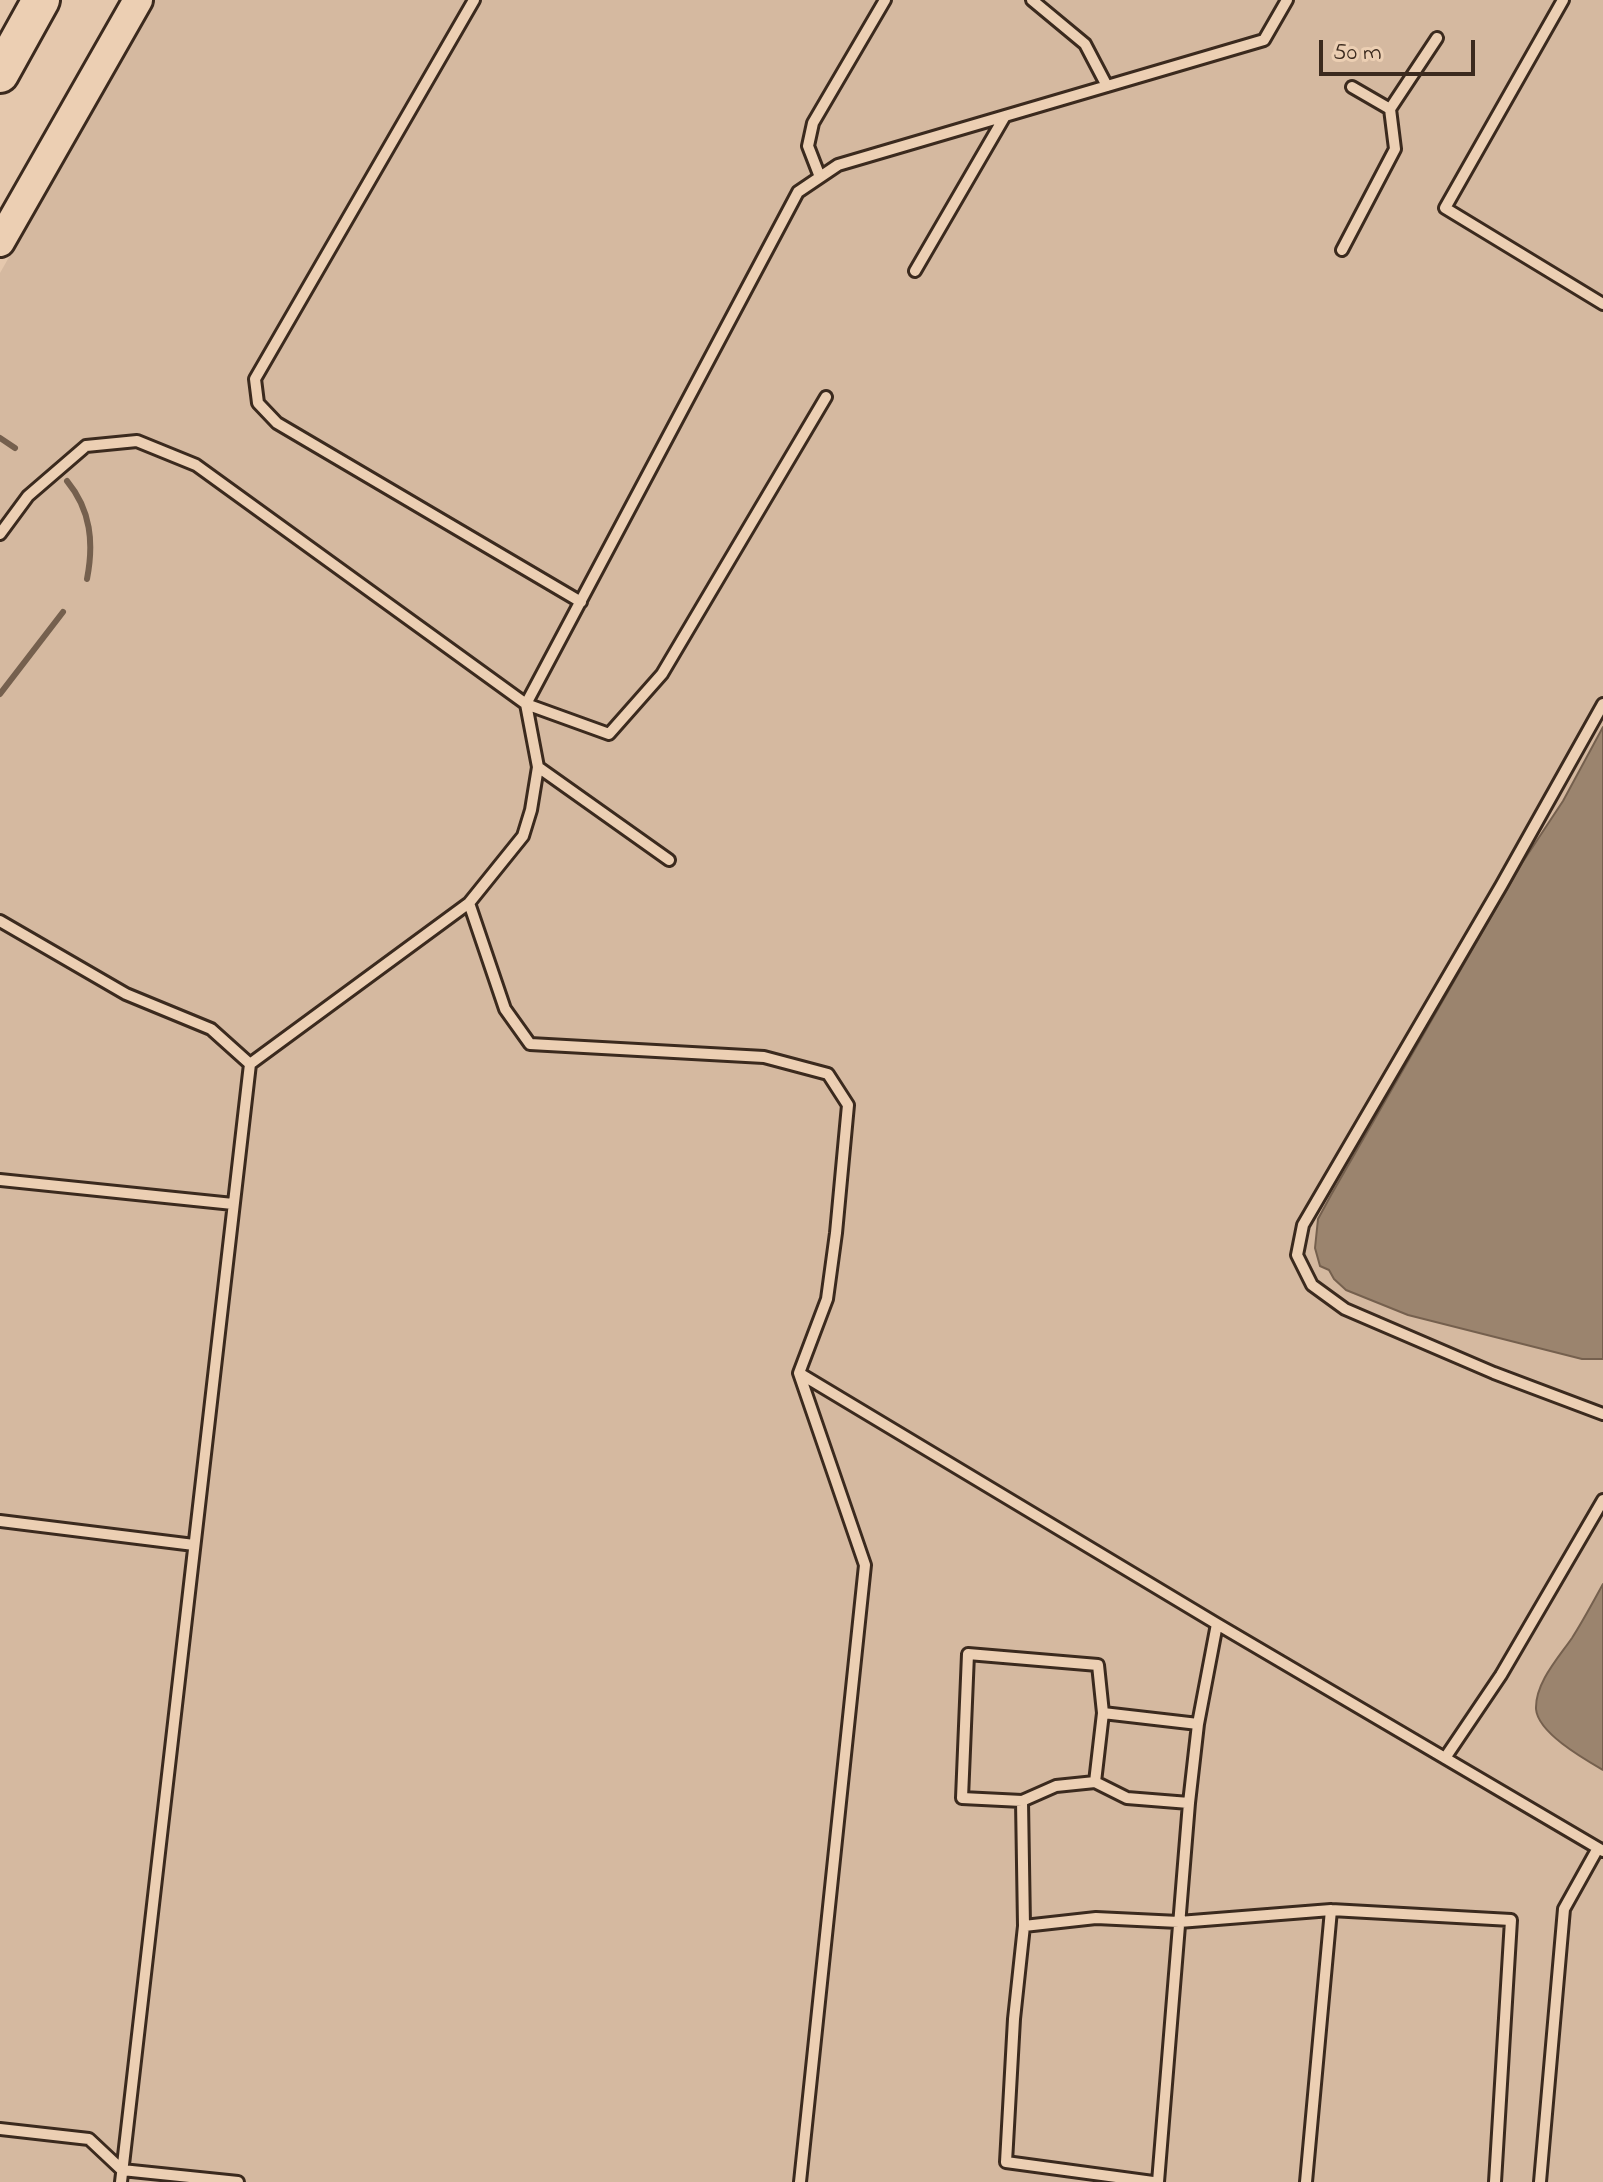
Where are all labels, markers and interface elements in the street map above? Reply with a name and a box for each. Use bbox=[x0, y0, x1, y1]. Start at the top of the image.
scale bar bbox=[1323, 24, 1479, 74]
text: 50 m bbox=[1333, 36, 1382, 71]

